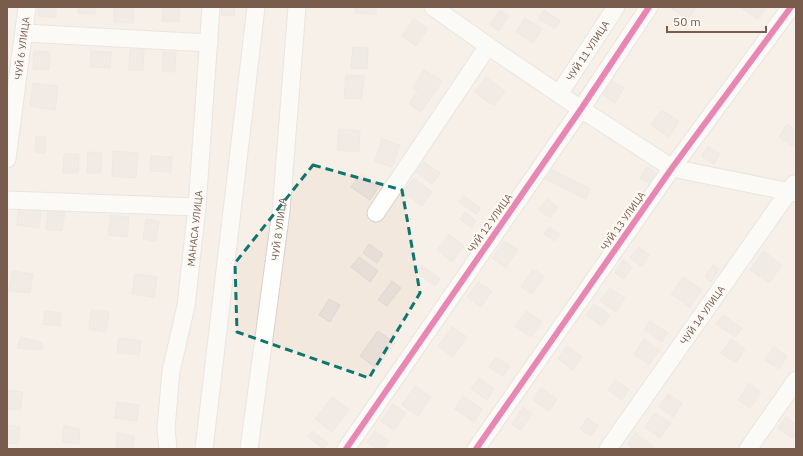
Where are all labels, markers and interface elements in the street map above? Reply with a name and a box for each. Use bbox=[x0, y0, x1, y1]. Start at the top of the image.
scale bar bbox=[667, 8, 766, 34]
text: 50 m bbox=[673, 14, 701, 29]
street label: ЧУЙ 6 УЛИЦА bbox=[11, 15, 32, 80]
street label: ЧУЙ 11 УЛИЦА bbox=[563, 17, 612, 83]
street label: ЧУЙ 13 УЛИЦА bbox=[598, 188, 649, 253]
street label: МАНАСА УЛИЦА bbox=[184, 190, 205, 267]
street label: ЧУЙ 12 УЛИЦА bbox=[465, 190, 516, 255]
street label: ЧУЙ 8 УЛИЦА bbox=[268, 196, 289, 261]
street label: ЧУЙ 14 УЛИЦА bbox=[677, 282, 728, 347]

